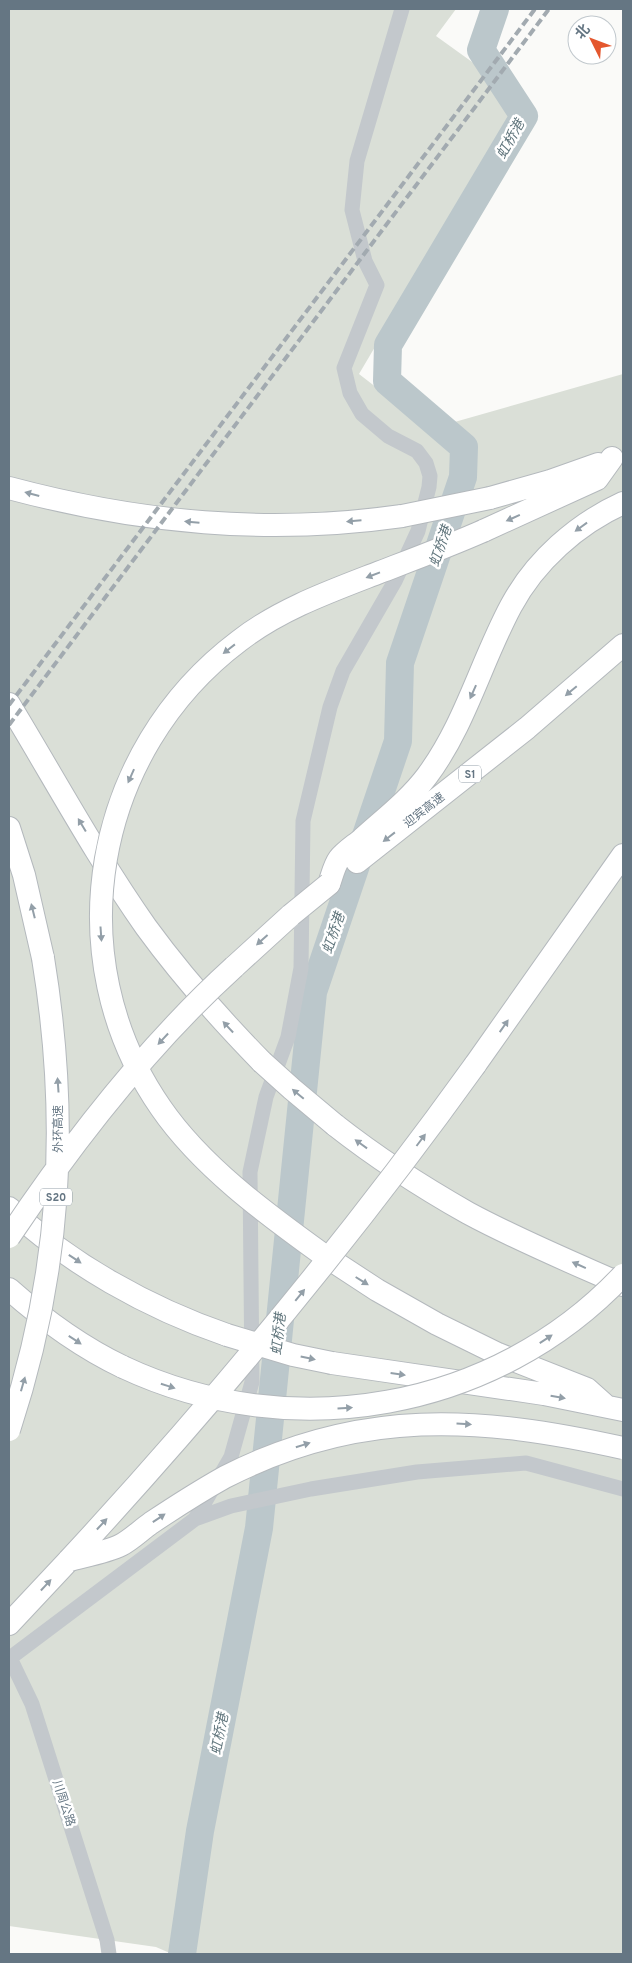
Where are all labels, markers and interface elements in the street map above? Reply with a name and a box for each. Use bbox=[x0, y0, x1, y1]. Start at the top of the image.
north arrow bbox=[567, 15, 617, 65]
text: 北 bbox=[572, 21, 594, 43]
water label: 虹桥港 bbox=[494, 115, 530, 162]
one-way arrow bbox=[24, 490, 39, 498]
one-way arrow bbox=[506, 515, 520, 523]
one-way arrow bbox=[183, 518, 199, 526]
one-way arrow bbox=[346, 518, 362, 526]
water label: 虹桥港 bbox=[427, 522, 457, 569]
one-way arrow bbox=[574, 522, 588, 532]
one-way arrow bbox=[365, 571, 380, 579]
one-way arrow bbox=[223, 643, 236, 654]
one-way arrow bbox=[468, 685, 476, 699]
one-way arrow bbox=[565, 686, 578, 697]
road number: S1 bbox=[459, 766, 481, 782]
one-way arrow bbox=[126, 769, 134, 783]
street label: 迎宾高速 bbox=[401, 790, 448, 832]
one-way arrow bbox=[77, 818, 86, 831]
one-way arrow bbox=[383, 831, 396, 842]
one-way arrow bbox=[29, 903, 37, 918]
water label: 虹桥港 bbox=[320, 909, 350, 956]
one-way arrow bbox=[98, 926, 106, 942]
one-way arrow bbox=[257, 934, 269, 946]
one-way arrow bbox=[499, 1019, 509, 1033]
one-way arrow bbox=[222, 1021, 234, 1033]
one-way arrow bbox=[157, 1032, 169, 1044]
one-way arrow bbox=[53, 1076, 61, 1092]
one-way arrow bbox=[292, 1089, 305, 1100]
street label: 外环高速 bbox=[51, 1105, 67, 1153]
one-way arrow bbox=[416, 1133, 426, 1147]
one-way arrow bbox=[354, 1139, 368, 1149]
road number: S20 bbox=[40, 1188, 72, 1206]
one-way arrow bbox=[68, 1254, 82, 1264]
one-way arrow bbox=[572, 1261, 586, 1269]
one-way arrow bbox=[356, 1277, 369, 1286]
one-way arrow bbox=[294, 1289, 305, 1302]
water label: 虹桥港 bbox=[269, 1310, 290, 1356]
one-way arrow bbox=[540, 1334, 553, 1343]
one-way arrow bbox=[68, 1336, 81, 1345]
one-way arrow bbox=[300, 1354, 315, 1362]
one-way arrow bbox=[390, 1370, 406, 1378]
one-way arrow bbox=[20, 1376, 28, 1391]
one-way arrow bbox=[161, 1382, 176, 1390]
one-way arrow bbox=[551, 1393, 567, 1401]
one-way arrow bbox=[338, 1403, 354, 1411]
one-way arrow bbox=[456, 1420, 472, 1428]
one-way arrow bbox=[296, 1440, 311, 1448]
one-way arrow bbox=[152, 1513, 166, 1523]
one-way arrow bbox=[96, 1519, 108, 1531]
one-way arrow bbox=[40, 1579, 52, 1591]
water label: 虹桥港 bbox=[208, 1710, 233, 1757]
street label: 川周公路 bbox=[48, 1778, 78, 1829]

